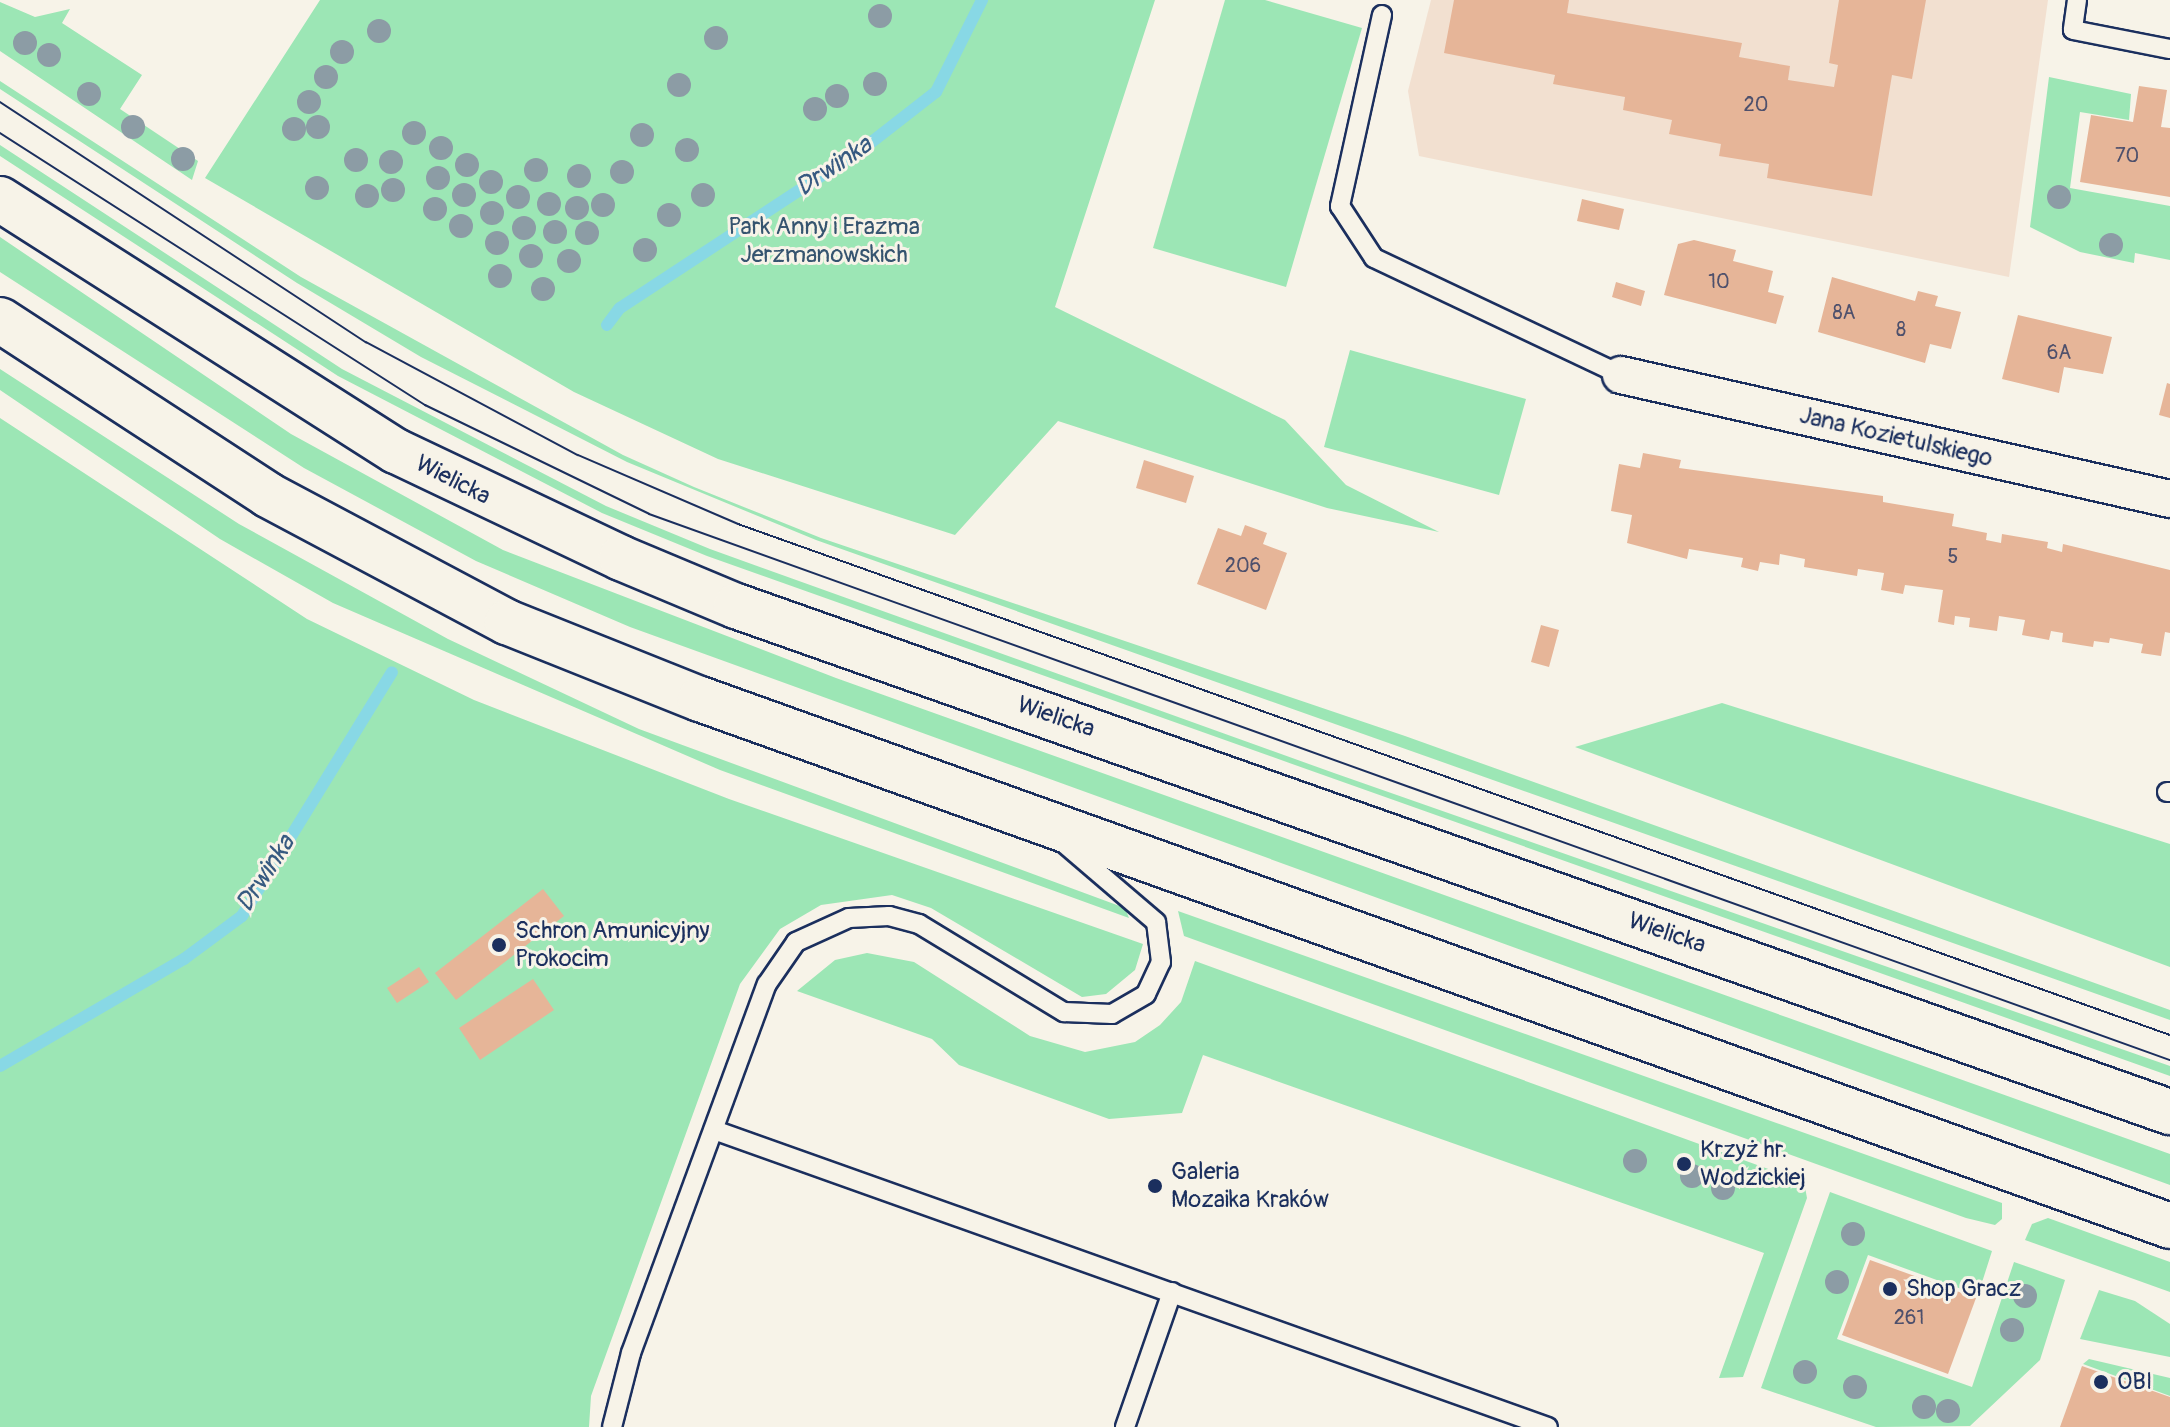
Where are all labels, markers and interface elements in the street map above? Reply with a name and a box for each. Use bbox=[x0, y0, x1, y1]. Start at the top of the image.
house number: 20 bbox=[1744, 92, 1768, 116]
water label: Drwinka bbox=[790, 130, 878, 204]
house number: 70 bbox=[2115, 143, 2139, 167]
park label: Park Anny i Erazma Jerzmanowskich bbox=[728, 213, 920, 269]
house number: 10 bbox=[1708, 269, 1730, 293]
house number: 8A bbox=[1832, 300, 1856, 324]
house number: 8 bbox=[1896, 317, 1906, 341]
house number: 6A bbox=[2047, 340, 2071, 364]
street label: Jana Kozietulskiego bbox=[1797, 401, 1995, 473]
street label: Wielicka bbox=[411, 449, 495, 511]
house number: 5 bbox=[1948, 544, 1958, 568]
house number: 206 bbox=[1225, 553, 1261, 577]
street label: Wielicka bbox=[1014, 690, 1098, 744]
water label: Drwinka bbox=[230, 830, 302, 918]
street label: Wielicka bbox=[1625, 906, 1709, 960]
place label: Schron Amunicyjny Prokocim bbox=[515, 917, 710, 973]
marker: Schron Amunicyjny Prokocim bbox=[490, 936, 508, 954]
place label: Krzyż hr. Wodzickiej bbox=[1700, 1136, 1806, 1192]
marker: Krzyż hr. Wodzickiej bbox=[1675, 1155, 1693, 1173]
place label: Galeria Mozaika Kraków bbox=[1171, 1158, 1329, 1214]
marker: Galeria Mozaika Kraków bbox=[1146, 1177, 1164, 1195]
place label: Shop Gracz bbox=[1906, 1275, 2021, 1303]
marker: Shop Gracz bbox=[1881, 1280, 1899, 1298]
house number: 261 bbox=[1894, 1305, 1924, 1329]
place label: OBI bbox=[2117, 1368, 2153, 1396]
marker: OBI bbox=[2092, 1373, 2110, 1391]

